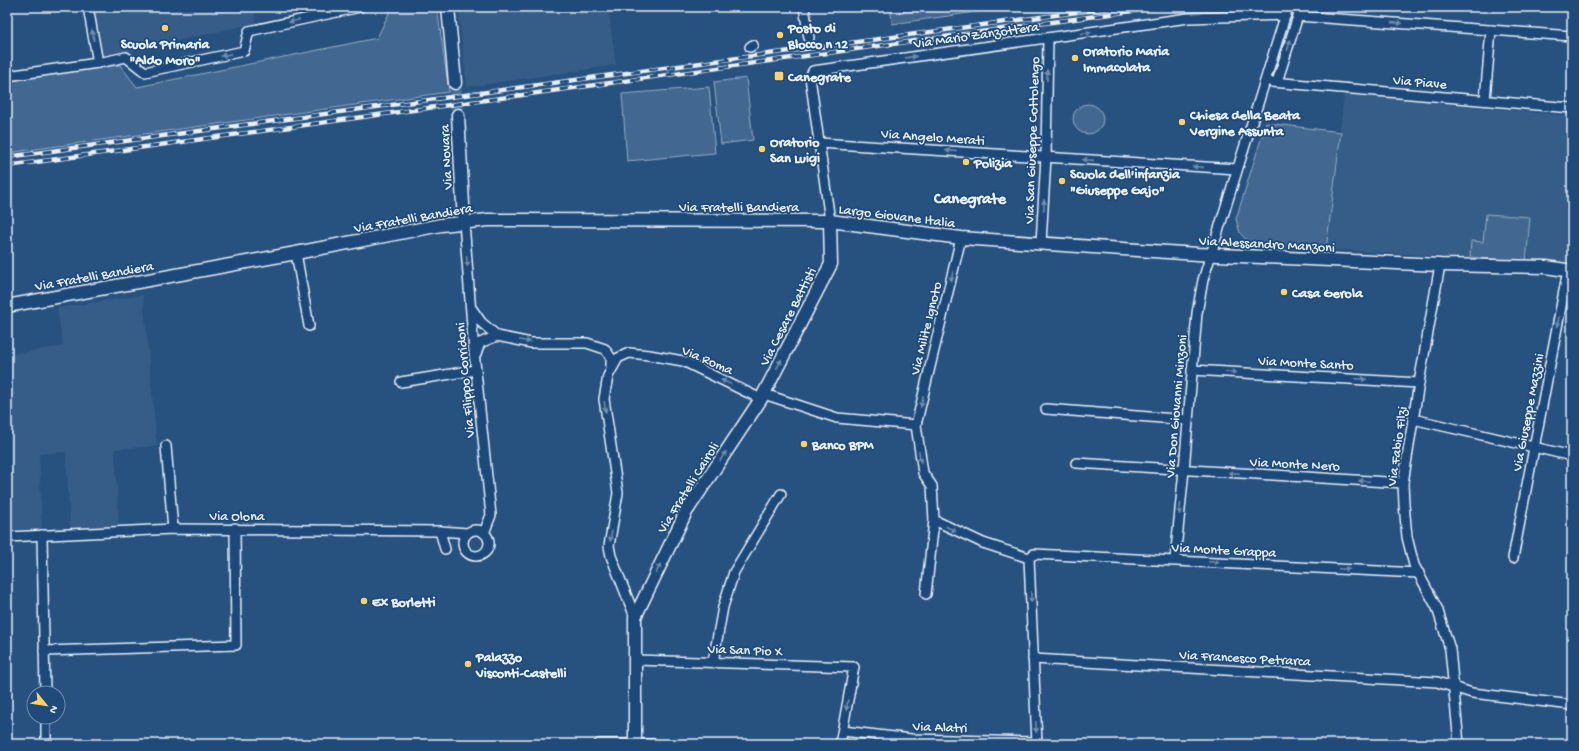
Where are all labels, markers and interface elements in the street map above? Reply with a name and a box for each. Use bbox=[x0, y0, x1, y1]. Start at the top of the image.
one-way arrow bbox=[288, 19, 301, 25]
street label: Via Mario Zanzottera bbox=[912, 19, 1041, 54]
one-way arrow bbox=[1391, 20, 1403, 27]
place label: Posto di Blocco n 12 bbox=[787, 21, 848, 54]
marker: Scuola Primaria "Aldo Moro" bbox=[160, 23, 170, 33]
one-way arrow bbox=[90, 29, 96, 41]
marker: Posto di Blocco n 12 bbox=[775, 30, 785, 40]
one-way arrow bbox=[1080, 30, 1092, 36]
place label: Scuola Primaria "Aldo Moro" bbox=[121, 37, 210, 70]
one-way arrow bbox=[1286, 39, 1292, 51]
place label: Oratorio Maria Immacolata bbox=[1083, 44, 1170, 77]
one-way arrow bbox=[220, 52, 232, 58]
marker: Oratorio Maria Immacolata bbox=[1070, 53, 1080, 63]
one-way arrow bbox=[905, 54, 917, 60]
street label: Via San Giuseppe Cottolengo bbox=[1022, 56, 1045, 225]
one-way arrow bbox=[1044, 68, 1050, 81]
marker: Canegrate bbox=[773, 70, 785, 82]
place label: Canegrate bbox=[787, 70, 852, 87]
street label: Via Piave bbox=[1391, 73, 1448, 94]
place label: Chiesa della Beata Vergine Assunta bbox=[1189, 108, 1301, 141]
marker: Chiesa della Beata Vergine Assunta bbox=[1177, 117, 1187, 127]
street label: Via Novara bbox=[437, 123, 458, 191]
street label: Via Angelo Merati bbox=[879, 126, 985, 151]
place label: Oratorio San Luigi bbox=[770, 135, 820, 168]
marker: Oratorio San Luigi bbox=[757, 144, 767, 154]
one-way arrow bbox=[945, 148, 957, 155]
place label: Polizia bbox=[973, 156, 1013, 173]
one-way arrow bbox=[1082, 156, 1094, 163]
marker: Polizia bbox=[961, 157, 971, 167]
one-way arrow bbox=[1192, 163, 1204, 170]
place label: Scuola dell'infanzia "Giuseppe Gajo" bbox=[1070, 167, 1181, 200]
marker: Scuola dell'infanzia "Giuseppe Gajo" bbox=[1057, 176, 1067, 186]
district label: Canegrate bbox=[933, 191, 1007, 210]
one-way arrow bbox=[1041, 198, 1047, 211]
street label: Via Fratelli Bandiera bbox=[352, 200, 475, 238]
street label: Via Fratelli Bandiera bbox=[678, 200, 800, 217]
street label: Largo Giovane Italia bbox=[837, 202, 957, 233]
street label: Via Alessandro Manzoni bbox=[1197, 233, 1335, 258]
one-way arrow bbox=[464, 255, 471, 267]
street label: Via Fratelli Bandiera bbox=[33, 258, 156, 296]
street label: Via Cesare Battisti bbox=[757, 265, 821, 370]
one-way arrow bbox=[949, 269, 955, 282]
street label: Via Milite Ignoto bbox=[907, 280, 947, 378]
place label: Casa Gerola bbox=[1291, 286, 1364, 303]
marker: Casa Gerola bbox=[1279, 287, 1289, 297]
one-way arrow bbox=[1555, 316, 1561, 329]
street label: Via Filippo Corridoni bbox=[453, 321, 480, 439]
street label: Via Don Giovanni Minzoni bbox=[1163, 334, 1192, 479]
one-way arrow bbox=[518, 339, 531, 345]
street label: Via Roma bbox=[678, 342, 736, 380]
street label: Via Giuseppe Mazzini bbox=[1510, 352, 1549, 474]
street label: Via Monte Santo bbox=[1257, 353, 1354, 375]
one-way arrow bbox=[776, 359, 782, 370]
one-way arrow bbox=[1225, 369, 1237, 376]
one-way arrow bbox=[1355, 376, 1367, 383]
one-way arrow bbox=[721, 379, 732, 385]
one-way arrow bbox=[918, 396, 924, 408]
one-way arrow bbox=[602, 401, 608, 413]
street label: Via Fabio Filzi bbox=[1384, 405, 1412, 488]
place label: Banco BPM bbox=[811, 438, 875, 455]
marker: Banco BPM bbox=[799, 439, 809, 449]
street label: Via Fratelli Cairoli bbox=[654, 440, 724, 538]
one-way arrow bbox=[719, 451, 727, 462]
one-way arrow bbox=[918, 451, 924, 463]
street label: Via Monte Nero bbox=[1248, 455, 1340, 476]
one-way arrow bbox=[1228, 470, 1240, 477]
one-way arrow bbox=[1358, 477, 1370, 484]
one-way arrow bbox=[1177, 503, 1183, 515]
street label: Via Olona bbox=[208, 509, 266, 526]
one-way arrow bbox=[945, 526, 957, 532]
one-way arrow bbox=[608, 530, 614, 542]
street label: Via Monte Grappa bbox=[1170, 540, 1278, 563]
one-way arrow bbox=[1208, 559, 1221, 565]
one-way arrow bbox=[655, 563, 661, 574]
one-way arrow bbox=[1338, 565, 1350, 572]
one-way arrow bbox=[1027, 591, 1034, 603]
place label: Ex Borletti bbox=[372, 595, 436, 612]
marker: Ex Borletti bbox=[359, 596, 369, 606]
street label: Via San Pio X bbox=[706, 642, 783, 661]
street label: Via Francesco Petrarca bbox=[1178, 648, 1312, 671]
place label: Palazzo Visconti-Castelli bbox=[475, 650, 566, 683]
marker: Palazzo Visconti-Castelli bbox=[463, 659, 473, 669]
north arrow bbox=[26, 685, 66, 725]
one-way arrow bbox=[844, 699, 850, 712]
text: N bbox=[46, 703, 60, 715]
street label: Via Alatri bbox=[911, 719, 968, 738]
one-way arrow bbox=[1033, 721, 1039, 734]

